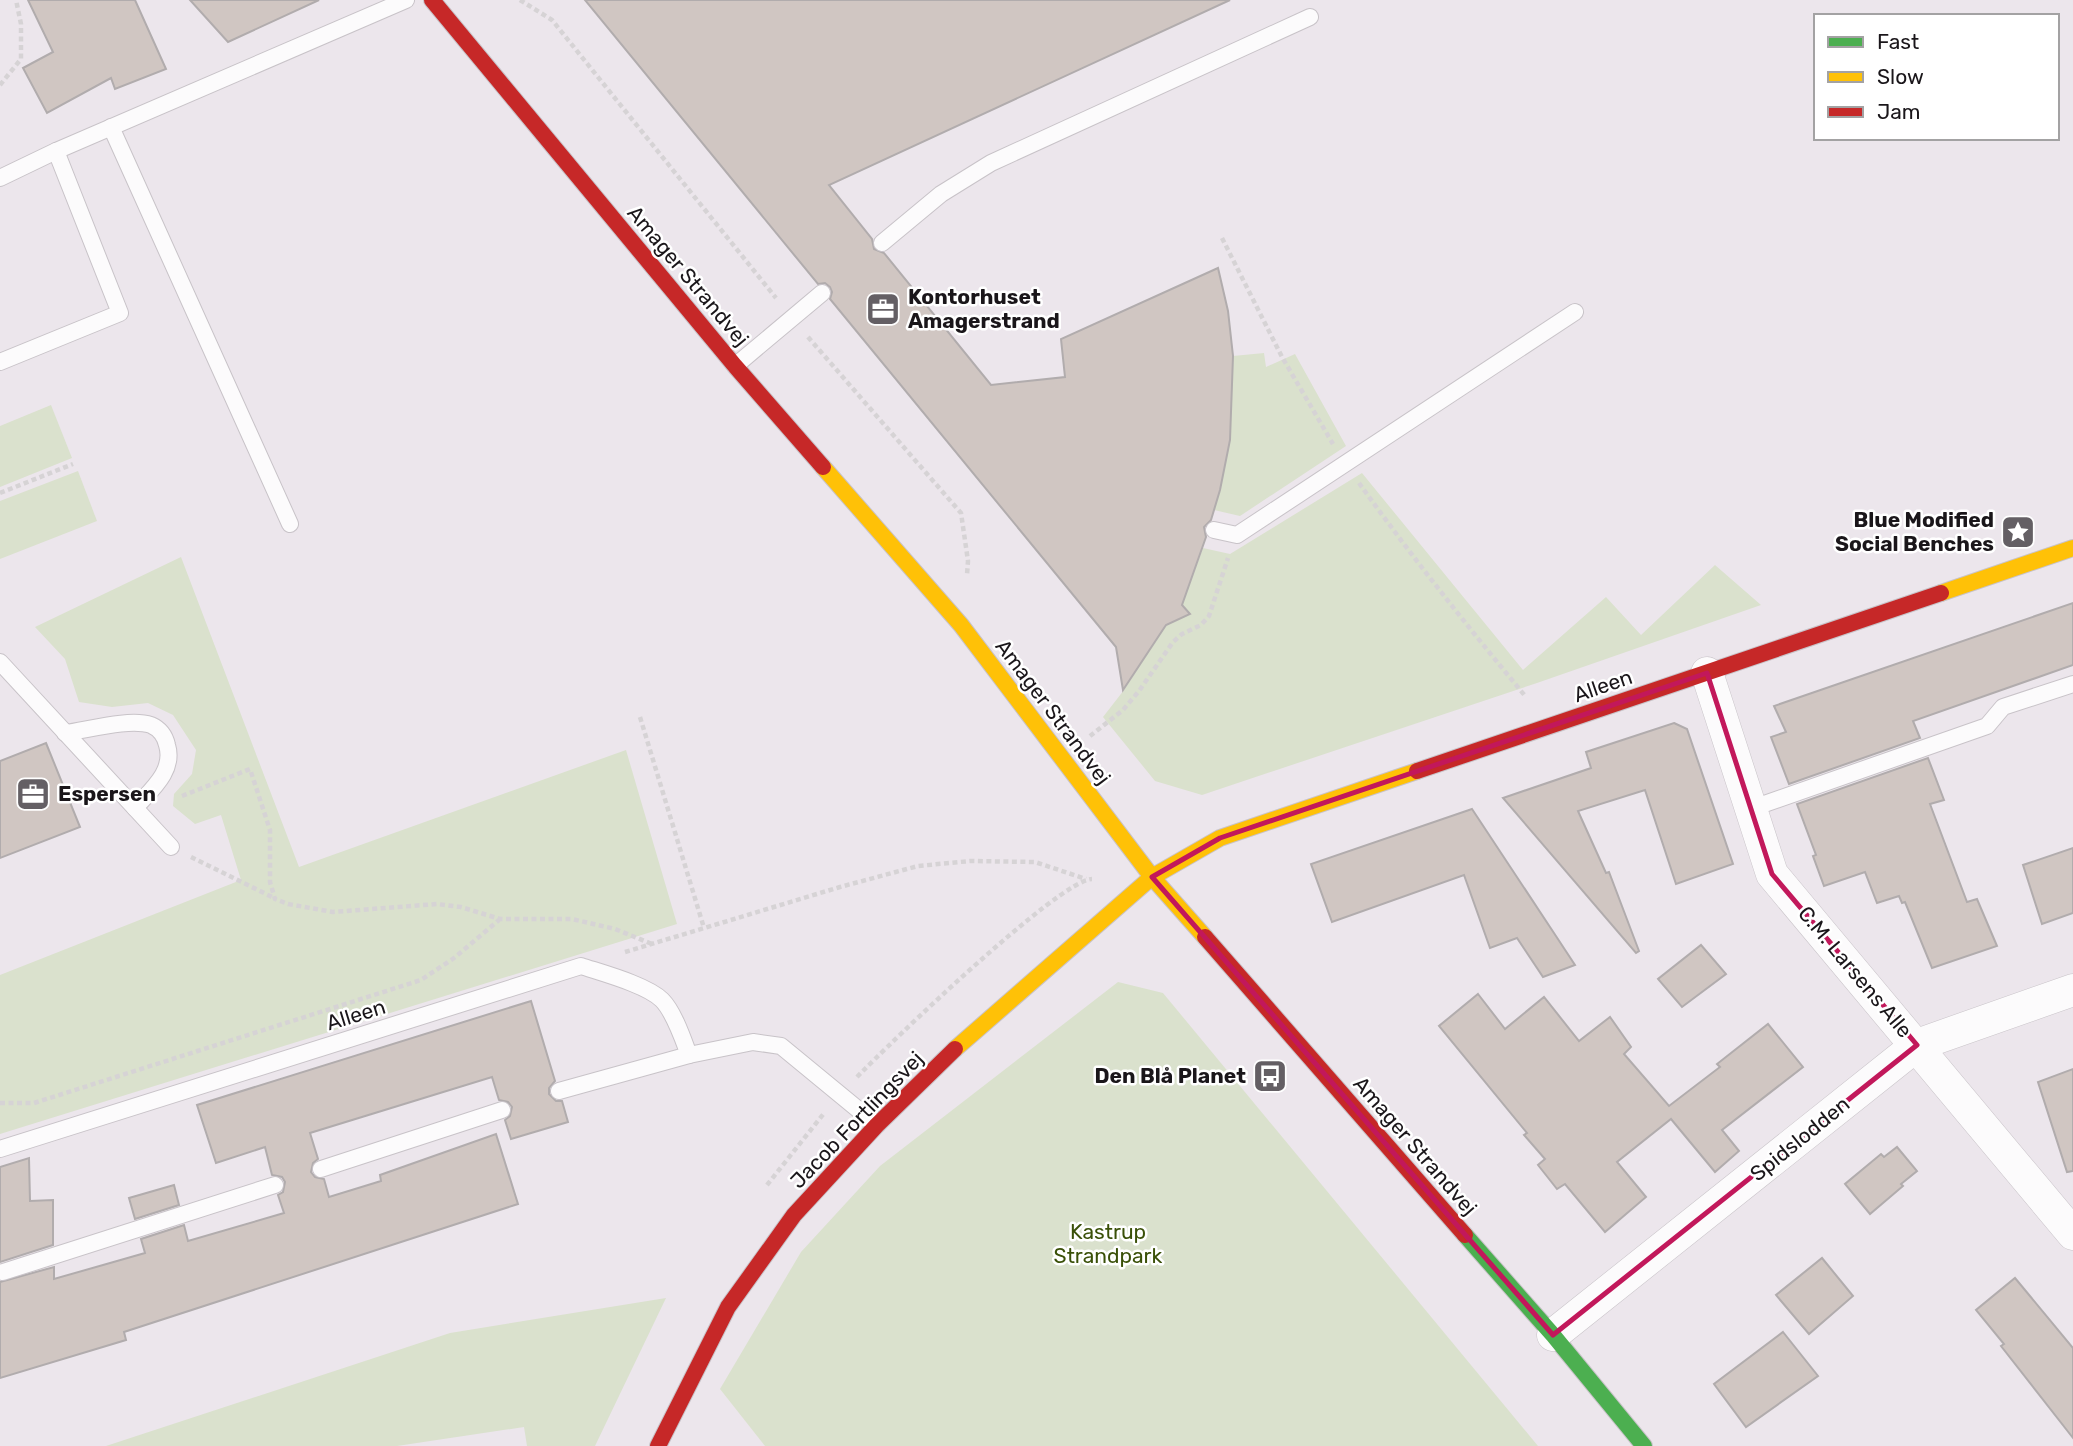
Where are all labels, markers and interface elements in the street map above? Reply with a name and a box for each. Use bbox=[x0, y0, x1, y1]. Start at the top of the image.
legend bbox=[1814, 14, 2059, 140]
text: Fast bbox=[1877, 29, 1919, 54]
text: Slow bbox=[1877, 64, 1924, 89]
text: Jam bbox=[1877, 99, 1921, 124]
street label: Amager Strandvej bbox=[622, 200, 754, 351]
place label: Kontorhuset Amagerstrand bbox=[908, 284, 1060, 333]
office icon: Kontorhuset Amagerstrand bbox=[864, 290, 902, 328]
place label: Blue Modified Social Benches bbox=[1835, 507, 1994, 556]
place icon: Blue Modified Social Benches bbox=[1999, 513, 2037, 551]
street label: Amager Strandvej bbox=[991, 634, 1116, 789]
street label: Alleen bbox=[1570, 664, 1636, 707]
office icon: Espersen bbox=[14, 775, 52, 813]
place label: Espersen bbox=[58, 781, 156, 806]
street label: C.M. Larsens Alle bbox=[1793, 901, 1918, 1042]
street label: Alleen bbox=[323, 994, 388, 1035]
street label: Jacob Fortlingsvej bbox=[785, 1046, 928, 1193]
bus stop icon: Den Blå Planet bbox=[1251, 1057, 1289, 1095]
place label: Den Blå Planet bbox=[1095, 1063, 1246, 1088]
street label: Amager Strandvej bbox=[1348, 1071, 1482, 1220]
street label: Spidslodden bbox=[1745, 1091, 1854, 1186]
park label: Kastrup Strandpark bbox=[1054, 1219, 1163, 1268]

